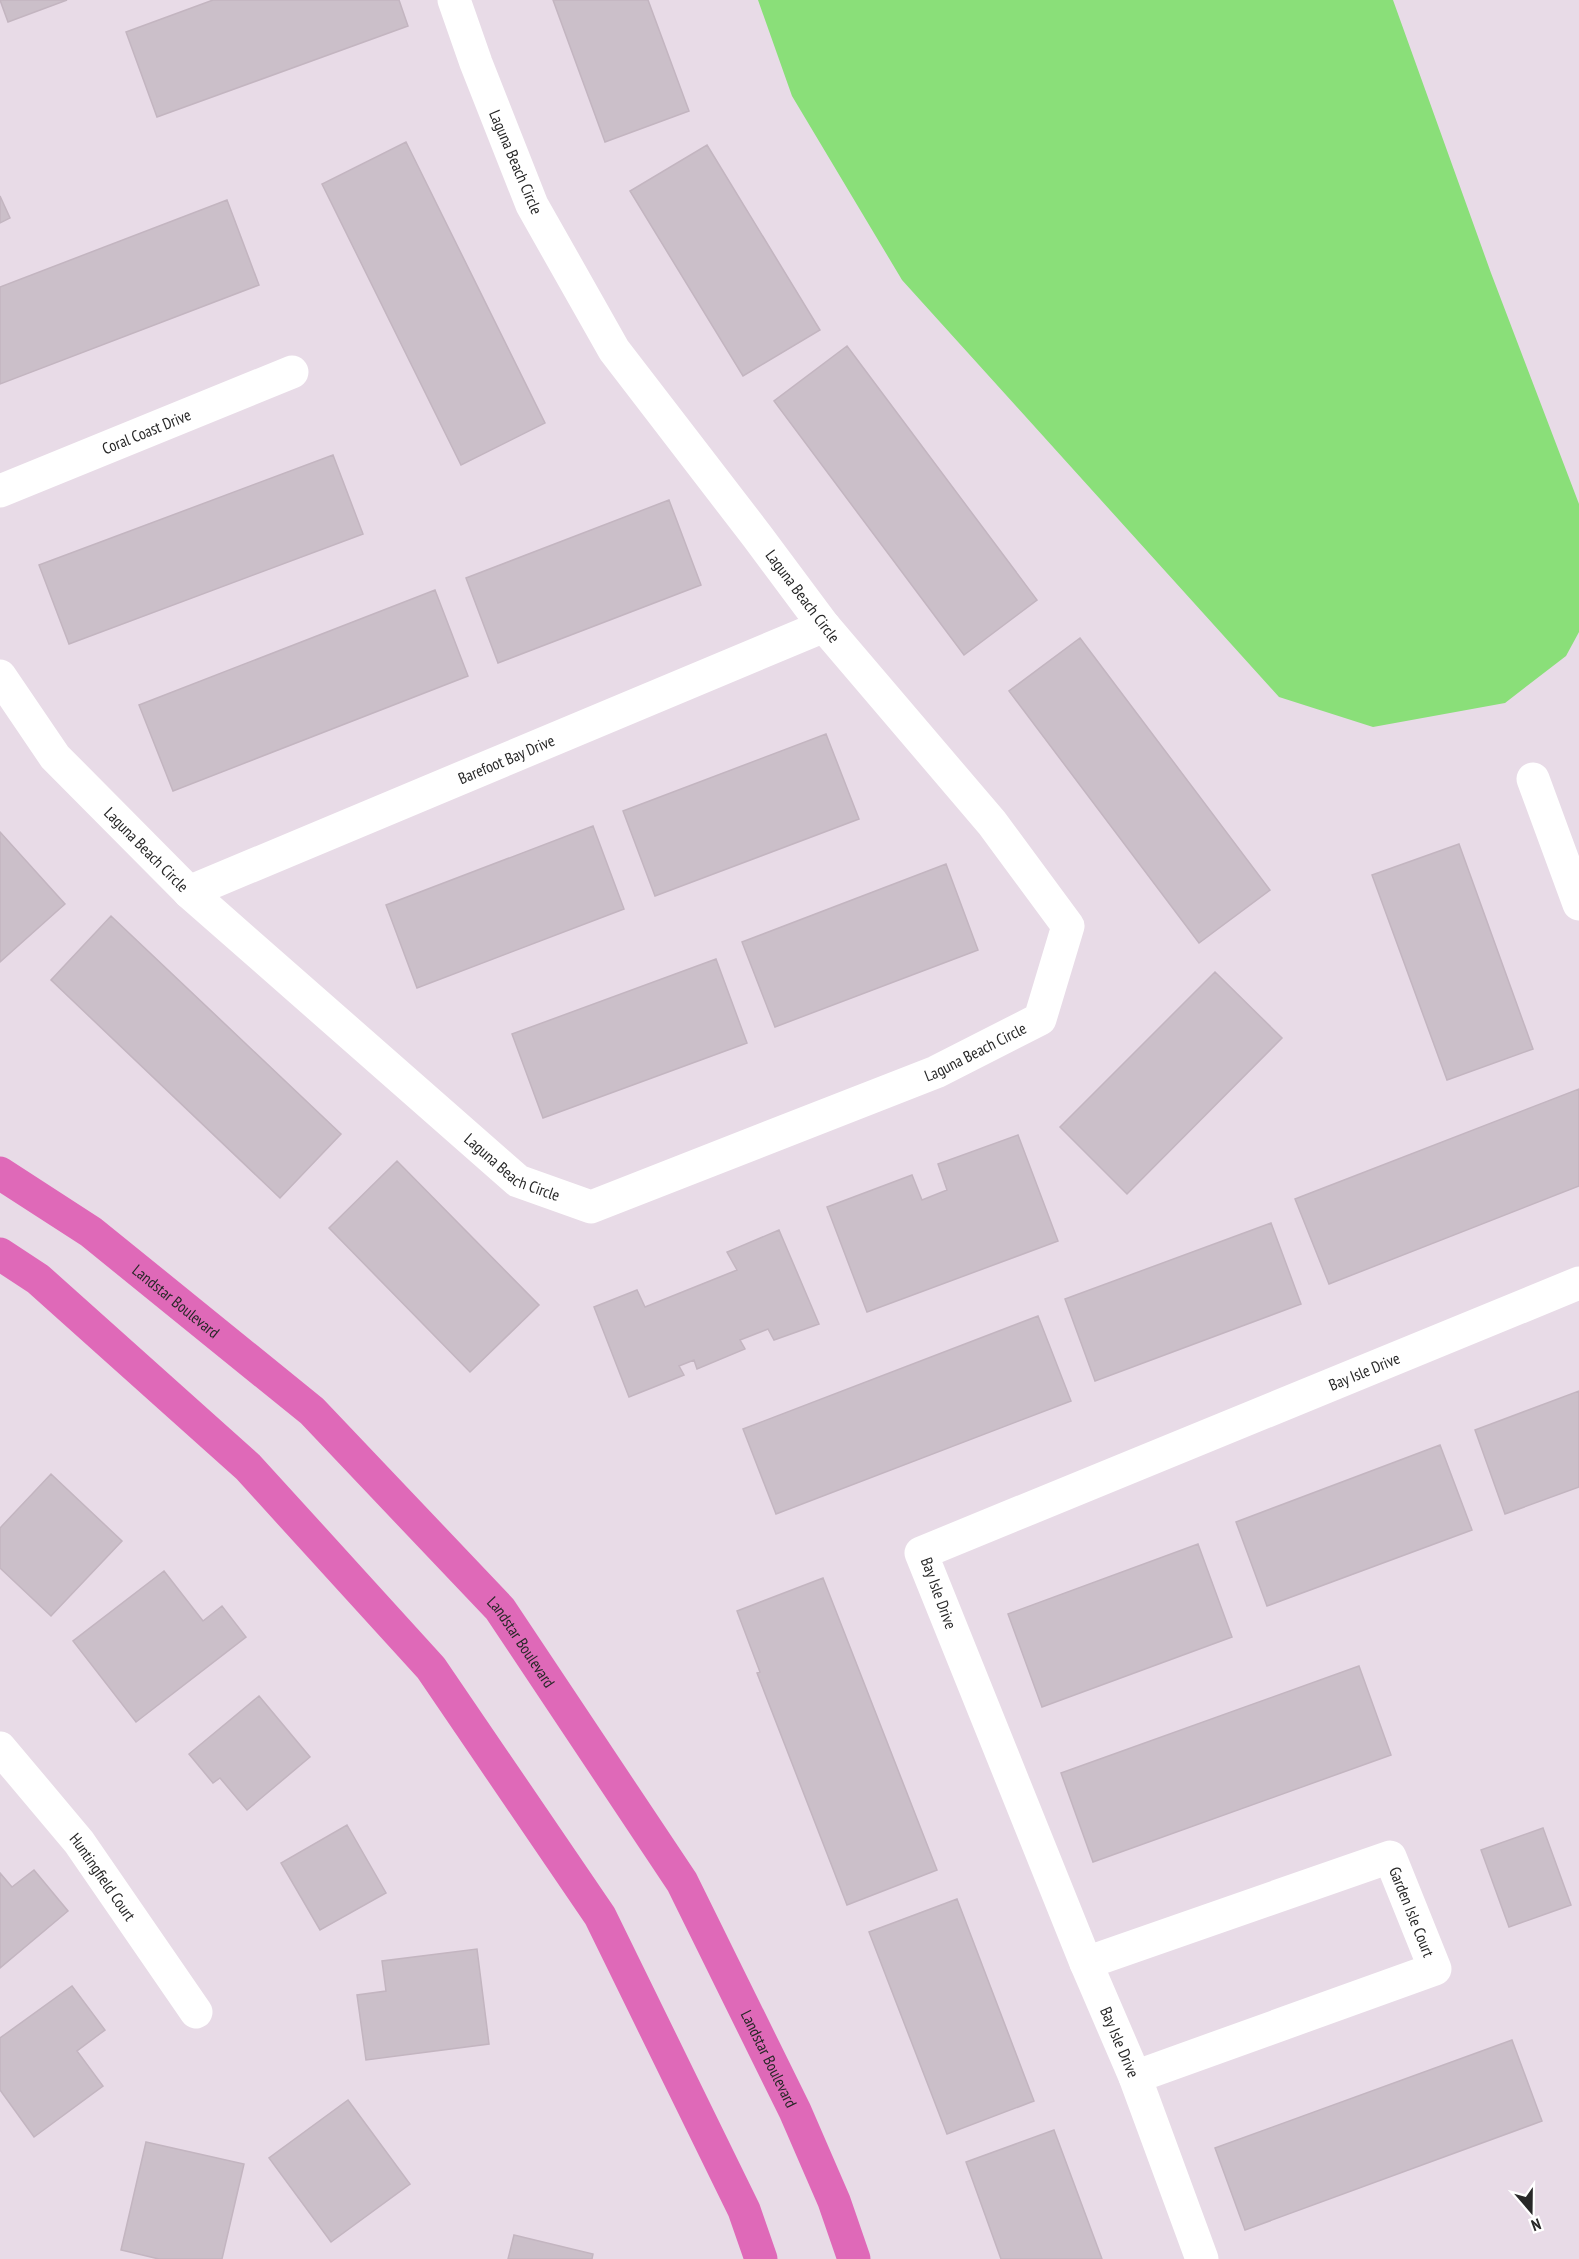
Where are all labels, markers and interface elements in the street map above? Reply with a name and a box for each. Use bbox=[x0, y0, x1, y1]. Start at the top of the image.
street label: Laguna Beach Circle bbox=[485, 107, 547, 217]
street label: Coral Coast Drive bbox=[99, 404, 194, 458]
street label: Laguna Beach Circle bbox=[761, 546, 845, 646]
street label: Barefoot Bay Drive bbox=[455, 730, 557, 788]
street label: Laguna Beach Circle bbox=[100, 803, 193, 896]
street label: Laguna Beach Circle bbox=[921, 1018, 1029, 1086]
street label: Laguna Beach Circle bbox=[460, 1129, 563, 1205]
street label: Landstar Boulevard bbox=[129, 1260, 224, 1342]
street label: Bay Isle Drive bbox=[1326, 1348, 1403, 1395]
street label: Bay Isle Drive bbox=[917, 1554, 961, 1632]
street label: Landstar Boulevard bbox=[483, 1592, 560, 1691]
street label: Huntingfield Court bbox=[66, 1829, 140, 1925]
street label: Garden Isle Court bbox=[1385, 1864, 1439, 1960]
street label: Bay Isle Drive bbox=[1096, 2004, 1144, 2080]
street label: Landstar Boulevard bbox=[737, 2007, 802, 2111]
north arrow bbox=[1501, 2181, 1561, 2241]
text: N bbox=[1529, 2214, 1544, 2236]

